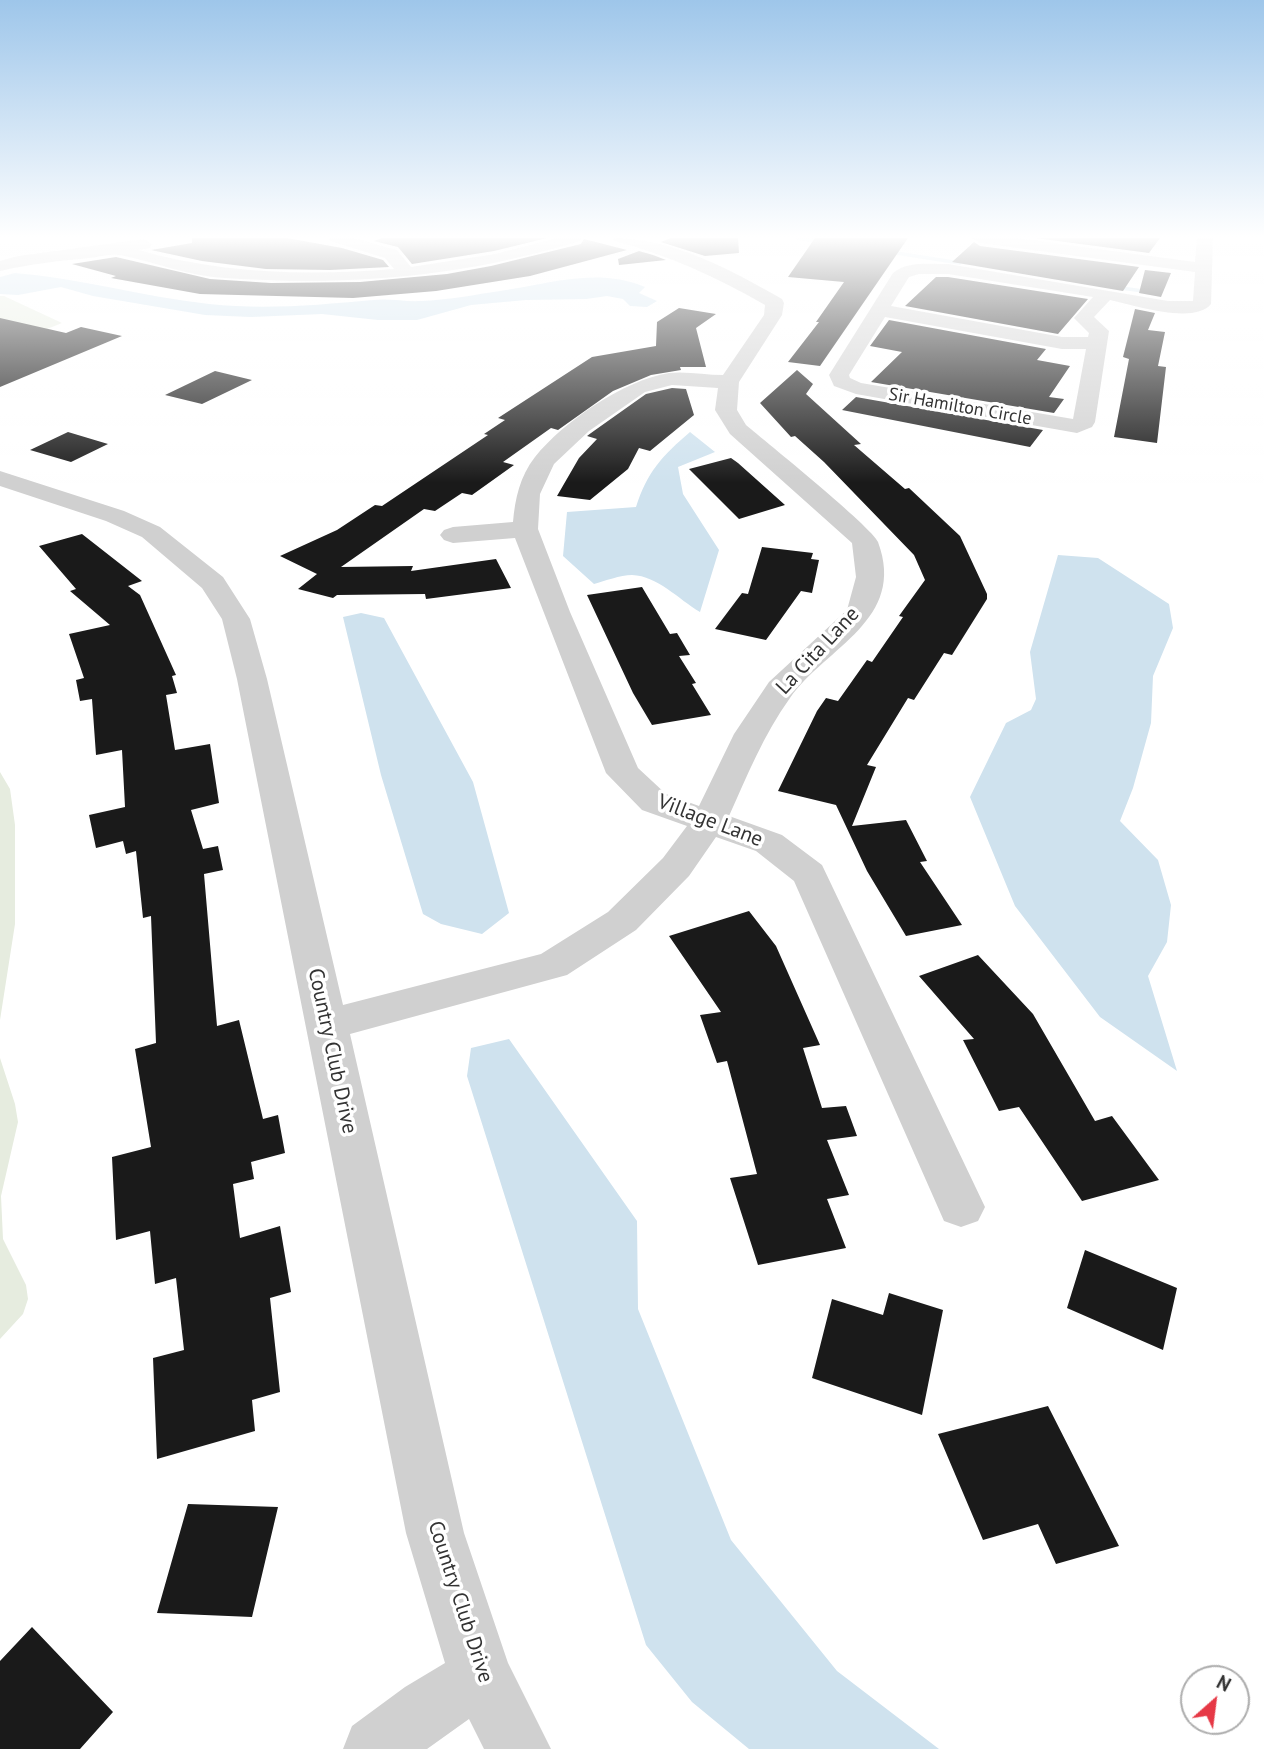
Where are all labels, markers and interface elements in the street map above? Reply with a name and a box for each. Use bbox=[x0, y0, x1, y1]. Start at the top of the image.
street label: Sir Hamilton Circle bbox=[887, 384, 1033, 430]
street label: La Cita Lane bbox=[771, 602, 865, 700]
street label: Village Lane bbox=[654, 789, 766, 853]
street label: Country Club Drive bbox=[302, 966, 362, 1136]
street label: Country Club Drive bbox=[422, 1518, 498, 1686]
north arrow bbox=[1180, 1665, 1250, 1735]
text: N bbox=[1213, 1670, 1235, 1697]

